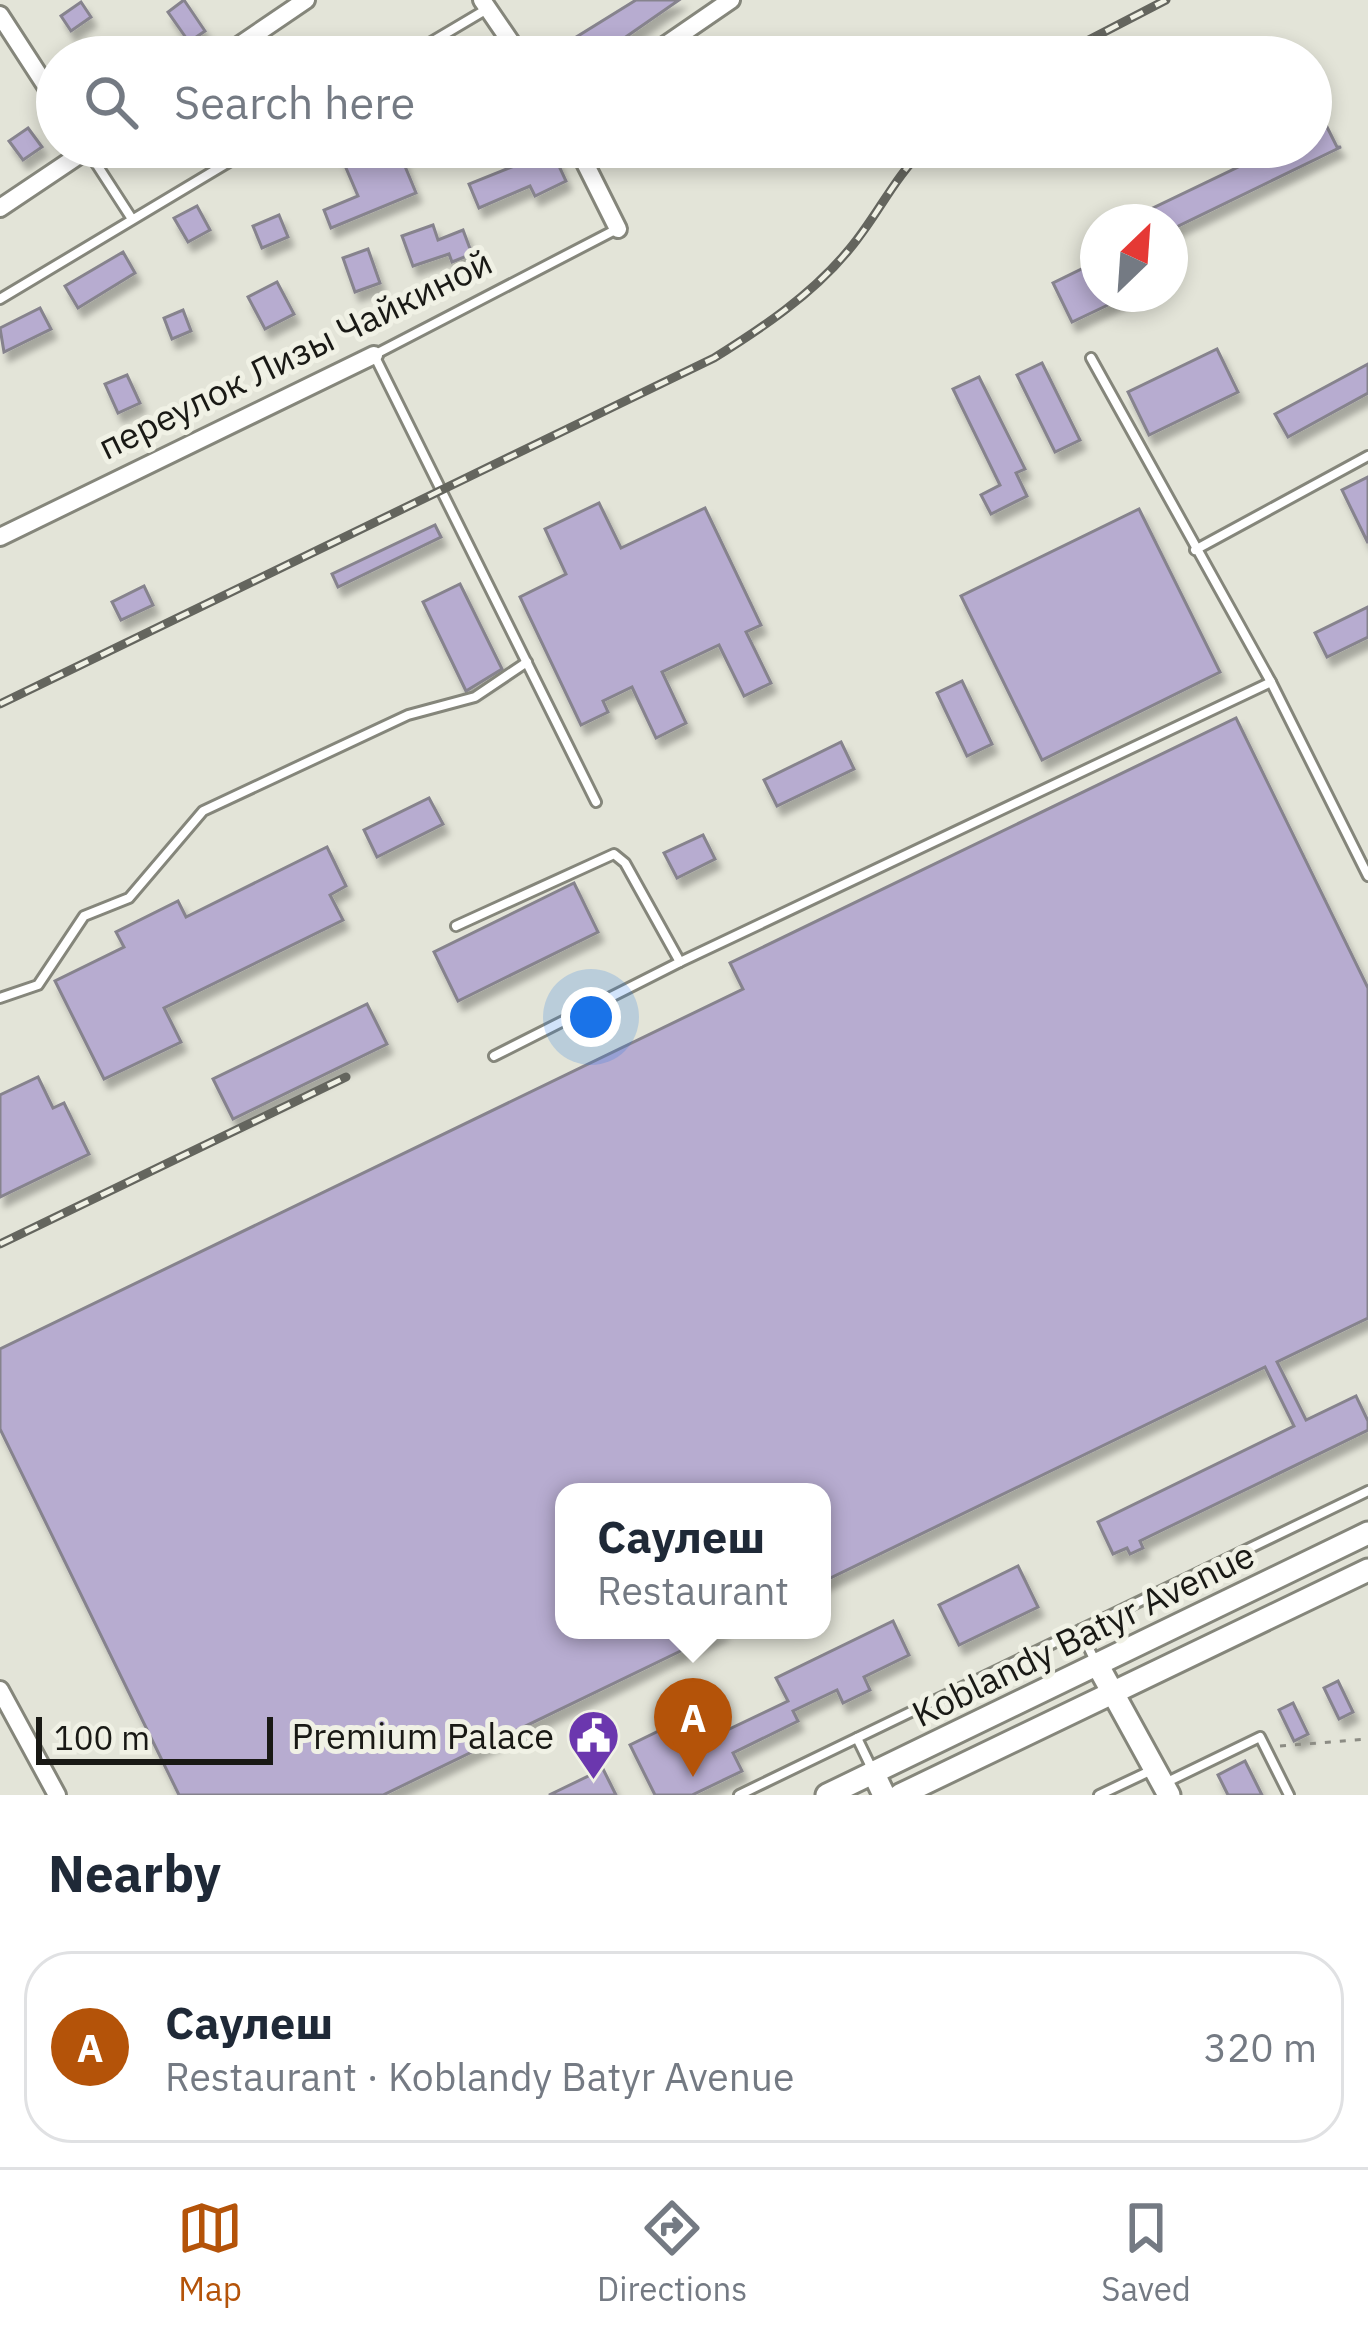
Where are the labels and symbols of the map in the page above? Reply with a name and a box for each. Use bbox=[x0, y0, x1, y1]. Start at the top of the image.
north arrow bbox=[1080, 204, 1188, 312]
street label: переулок Лизы Чайкиной bbox=[90, 238, 499, 469]
your location bbox=[561, 987, 621, 1047]
street label: Koblandy Batyr Avenue bbox=[904, 1530, 1262, 1737]
pin: A bbox=[654, 1678, 732, 1777]
public building icon: Premium Palace bbox=[565, 1708, 621, 1782]
scale bar bbox=[36, 1711, 273, 1764]
place label: Premium Palace bbox=[292, 1712, 554, 1759]

